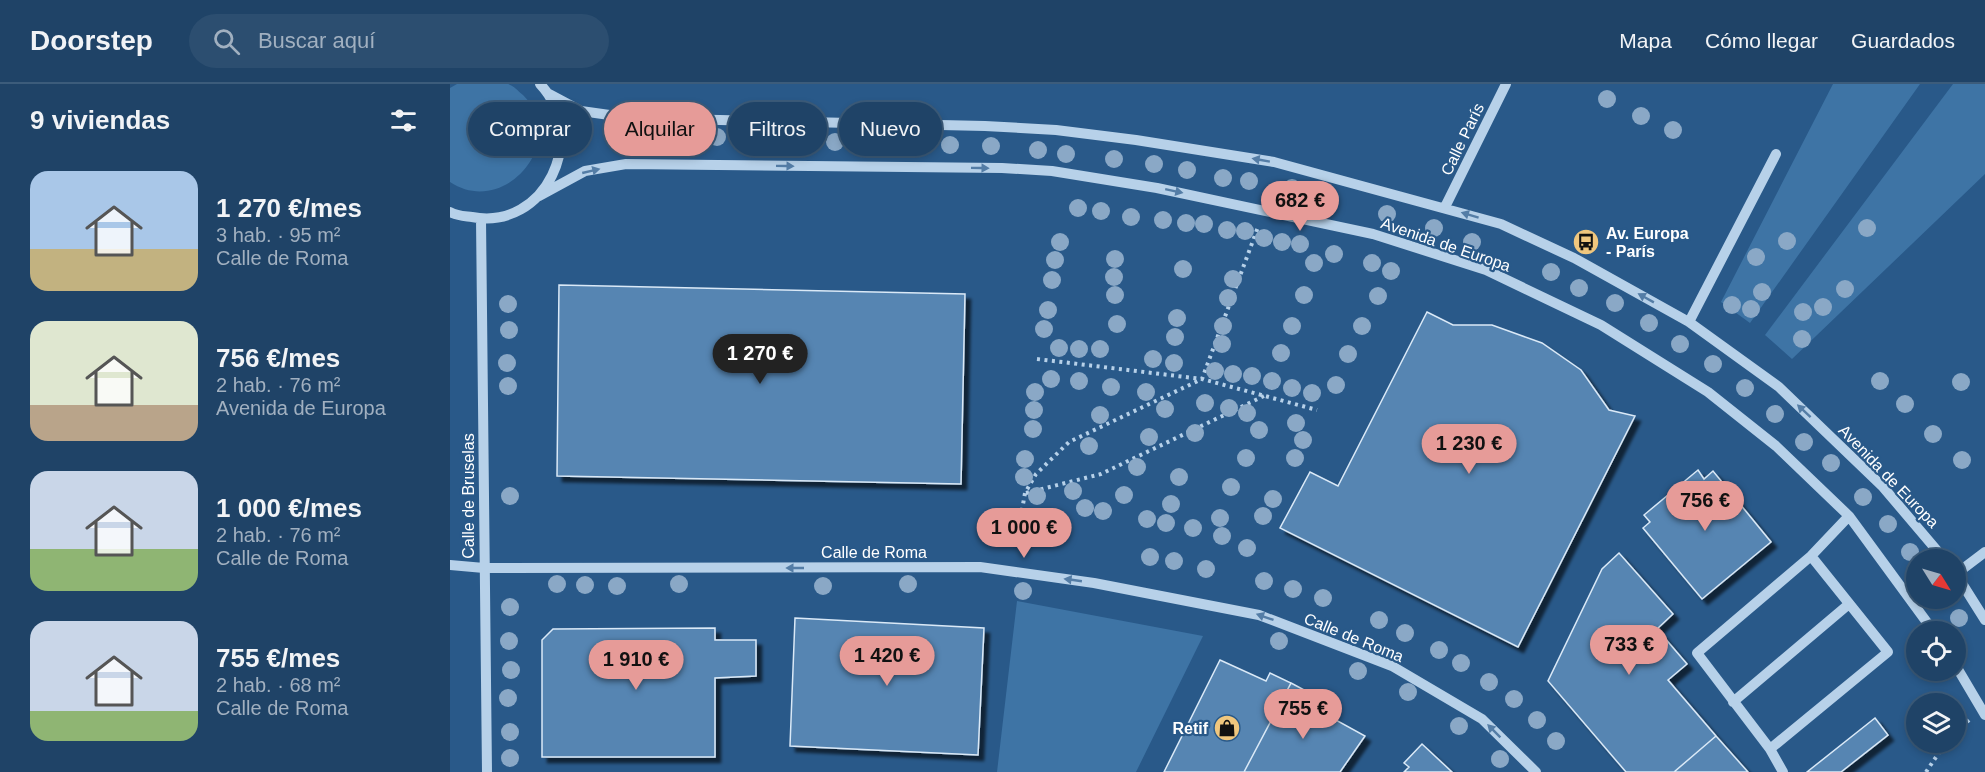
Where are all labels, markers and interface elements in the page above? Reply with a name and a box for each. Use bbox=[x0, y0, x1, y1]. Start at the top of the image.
search box bbox=[189, 14, 609, 68]
text: Doorstep bbox=[30, 25, 153, 56]
icon: search bbox=[210, 25, 243, 58]
text: Buscar aquí bbox=[258, 28, 375, 53]
text: Mapa bbox=[1619, 29, 1672, 52]
text: Cómo llegar bbox=[1705, 29, 1818, 52]
text: Guardados bbox=[1851, 29, 1955, 52]
street label: Calle París bbox=[1438, 100, 1487, 178]
chip: Comprar bbox=[468, 102, 592, 156]
chip: Alquilar bbox=[604, 102, 716, 156]
chip: Filtros bbox=[728, 102, 827, 156]
chip: Nuevo bbox=[839, 102, 942, 156]
icon: filters bbox=[387, 104, 420, 137]
text: 9 viviendas bbox=[30, 105, 170, 135]
one-way arrow bbox=[1251, 155, 1270, 164]
one-way arrow bbox=[776, 161, 795, 171]
one-way arrow bbox=[971, 163, 990, 173]
one-way arrow bbox=[582, 165, 600, 175]
pin: 682 € bbox=[1258, 181, 1342, 232]
one-way arrow bbox=[1164, 187, 1183, 196]
text: 682 € bbox=[1275, 189, 1325, 211]
text: 1 270 €/mes bbox=[216, 193, 362, 223]
icon: home bbox=[78, 195, 150, 267]
one-way arrow bbox=[1461, 209, 1479, 219]
street label: Avenida de Europa bbox=[1379, 214, 1513, 275]
text: 3 hab. · 95 m² bbox=[216, 224, 341, 246]
place label: Av. Europa - París bbox=[1606, 225, 1689, 260]
bus stop icon: Av. Europa - París bbox=[1571, 227, 1601, 257]
text: Calle de Roma bbox=[216, 247, 348, 269]
one-way arrow bbox=[1637, 293, 1654, 303]
pin: 1 270 € bbox=[705, 334, 815, 385]
text: 1 270 € bbox=[727, 342, 793, 364]
text: 756 €/mes bbox=[216, 343, 340, 373]
icon: home bbox=[78, 345, 150, 417]
text: 2 hab. · 76 m² bbox=[216, 374, 341, 396]
text: Avenida de Europa bbox=[216, 397, 386, 419]
one-way arrow bbox=[1796, 404, 1811, 418]
street label: Avenida de Europa bbox=[1835, 422, 1942, 531]
pin: 1 230 € bbox=[1414, 424, 1524, 475]
text: 1 230 € bbox=[1436, 432, 1502, 454]
street label: Calle de Bruselas bbox=[460, 433, 477, 559]
pin: 756 € bbox=[1663, 481, 1747, 532]
text: 756 € bbox=[1680, 489, 1730, 511]
text: 1 000 €/mes bbox=[216, 493, 362, 523]
icon: home bbox=[78, 495, 150, 567]
pin: 1 000 € bbox=[969, 508, 1079, 559]
text: 1 000 € bbox=[991, 516, 1057, 538]
text: 2 hab. · 76 m² bbox=[216, 524, 341, 546]
street label: Calle de Roma bbox=[821, 544, 927, 561]
text: Calle de Roma bbox=[216, 547, 348, 569]
north arrow bbox=[1906, 549, 1966, 609]
map controls bbox=[1906, 549, 1966, 753]
one-way arrow bbox=[786, 563, 805, 573]
one-way arrow bbox=[1064, 576, 1083, 585]
street label: Calle de Roma bbox=[1302, 610, 1406, 665]
one-way arrow bbox=[1256, 612, 1274, 622]
button: locate bbox=[1906, 621, 1966, 681]
pin: 733 € bbox=[1587, 625, 1671, 676]
text: 733 € bbox=[1604, 633, 1654, 655]
pin: 1 420 € bbox=[832, 636, 942, 687]
pin: 1 910 € bbox=[581, 640, 691, 691]
text: 755 €/mes bbox=[216, 643, 340, 673]
text: 1 420 € bbox=[854, 644, 920, 666]
icon: home bbox=[78, 645, 150, 717]
text: 1 910 € bbox=[603, 648, 669, 670]
text: 2 hab. · 68 m² bbox=[216, 674, 341, 696]
pin: 755 € bbox=[1261, 689, 1345, 740]
button: layers bbox=[1906, 693, 1966, 753]
text: Calle de Roma bbox=[216, 697, 348, 719]
text: 755 € bbox=[1278, 697, 1328, 719]
shop icon: Retif bbox=[1212, 713, 1242, 743]
place label: Retif bbox=[1172, 720, 1209, 737]
one-way arrow bbox=[1487, 724, 1502, 738]

